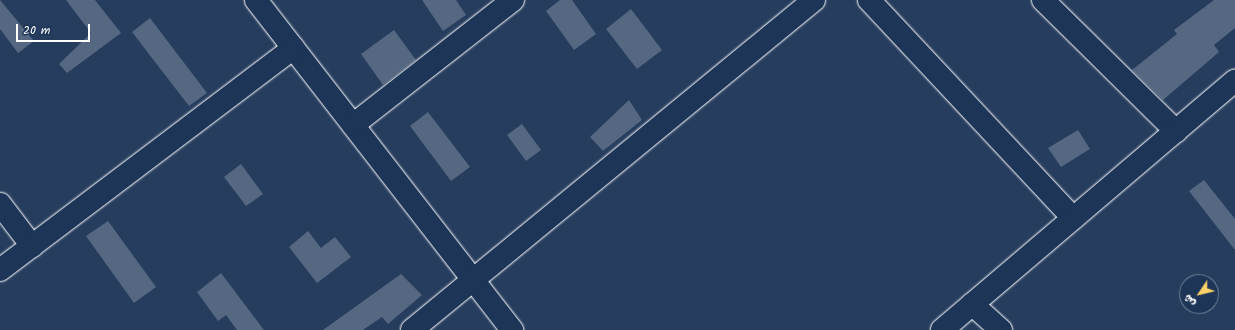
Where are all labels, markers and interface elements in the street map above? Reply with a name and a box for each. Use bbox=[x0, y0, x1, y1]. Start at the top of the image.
scale bar bbox=[18, 16, 92, 42]
text: 20 m bbox=[23, 21, 50, 40]
north arrow bbox=[1179, 274, 1219, 314]
text: ش bbox=[1179, 290, 1201, 310]

